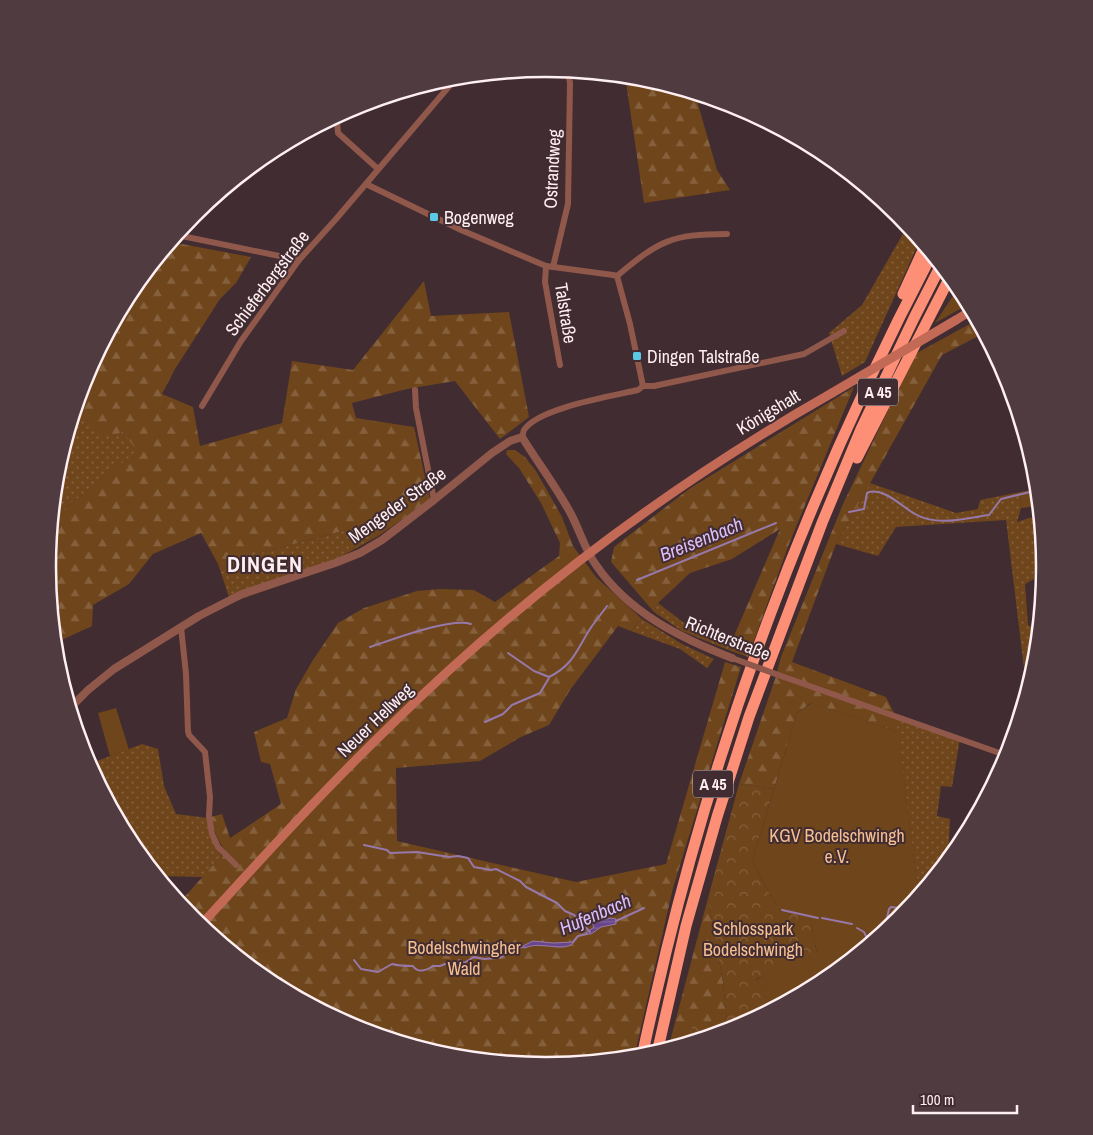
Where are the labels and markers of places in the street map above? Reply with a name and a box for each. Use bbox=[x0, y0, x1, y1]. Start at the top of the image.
place label: Bogenweg bbox=[444, 205, 515, 230]
marker: Bogenweg bbox=[428, 211, 440, 223]
place label: Dingen Talstraße bbox=[647, 344, 759, 369]
marker: Dingen Talstraße bbox=[631, 350, 643, 362]

